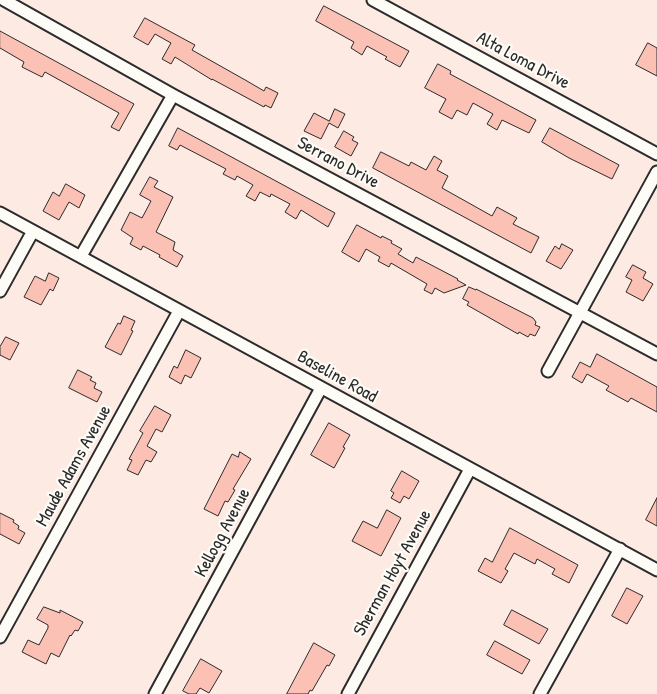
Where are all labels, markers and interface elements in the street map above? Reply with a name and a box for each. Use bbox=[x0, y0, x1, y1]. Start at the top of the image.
street label: Alta Loma Drive bbox=[473, 27, 573, 95]
street label: Serrano Drive bbox=[293, 132, 383, 194]
street label: Baseline Road bbox=[293, 346, 381, 408]
street label: Maude Adams Avenue bbox=[32, 402, 116, 530]
street label: Kellogg Avenue bbox=[191, 485, 255, 581]
street label: Sherman Hoyt Avenue bbox=[349, 506, 437, 640]

